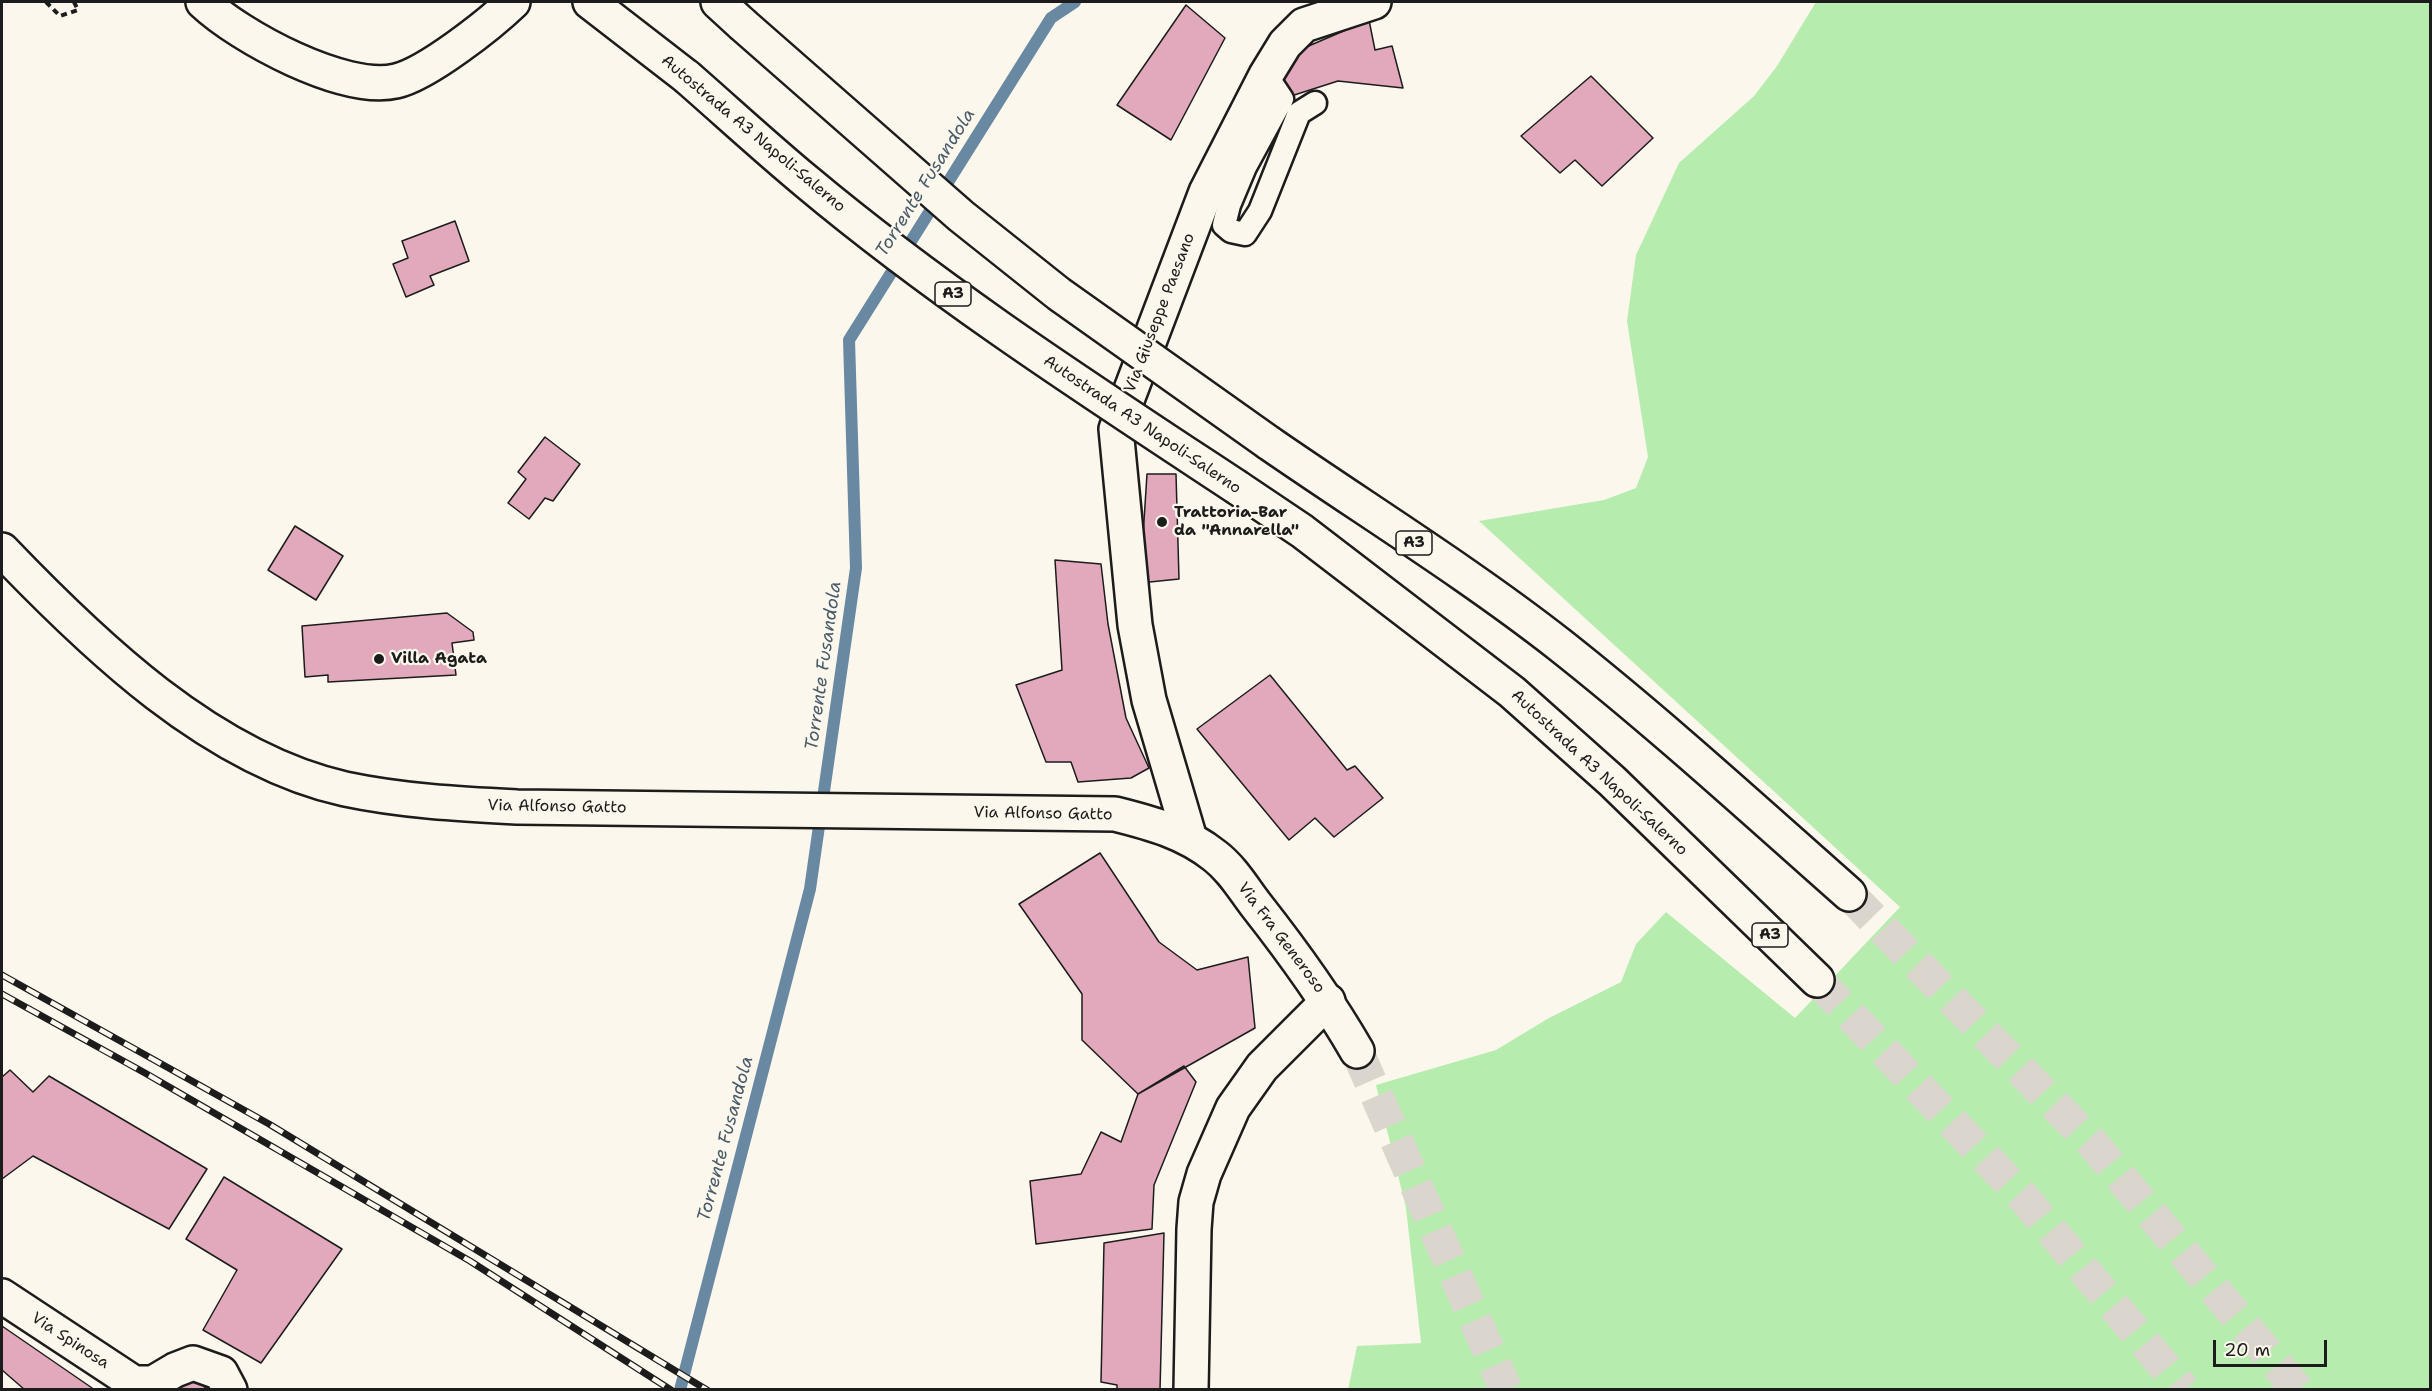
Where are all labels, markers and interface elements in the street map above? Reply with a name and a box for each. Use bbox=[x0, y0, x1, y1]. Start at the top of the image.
street label: Autostrada A3 Napoli-Salerno bbox=[657, 51, 849, 217]
water label: Torrente Fusandola bbox=[872, 105, 980, 261]
street label: Via Giuseppe Paesano bbox=[1121, 230, 1199, 396]
road number: A3 bbox=[935, 282, 971, 306]
street label: Autostrada A3 Napoli-Salerno bbox=[1039, 351, 1245, 499]
place label: Trattoria-Bar da "Annarella" bbox=[1174, 503, 1299, 541]
marker: Trattoria-Bar da "Annarella" bbox=[1155, 515, 1169, 529]
road number: A3 bbox=[1396, 531, 1432, 555]
water label: Torrente Fusandola bbox=[801, 580, 847, 752]
place label: Villa Agata bbox=[391, 649, 487, 669]
marker: Villa Agata bbox=[372, 652, 386, 666]
street label: Autostrada A3 Napoli-Salerno bbox=[1507, 686, 1691, 860]
street label: Via Alfonso Gatto bbox=[487, 796, 627, 818]
street label: Via Alfonso Gatto bbox=[973, 803, 1113, 825]
street label: Via Fra Generoso bbox=[1233, 879, 1329, 997]
road number: A3 bbox=[1752, 923, 1788, 947]
water label: Torrente Fusandola bbox=[694, 1054, 758, 1224]
street label: Via Spinosa bbox=[27, 1309, 113, 1373]
scale bar bbox=[2216, 1328, 2330, 1366]
text: 20 m bbox=[2224, 1338, 2270, 1362]

